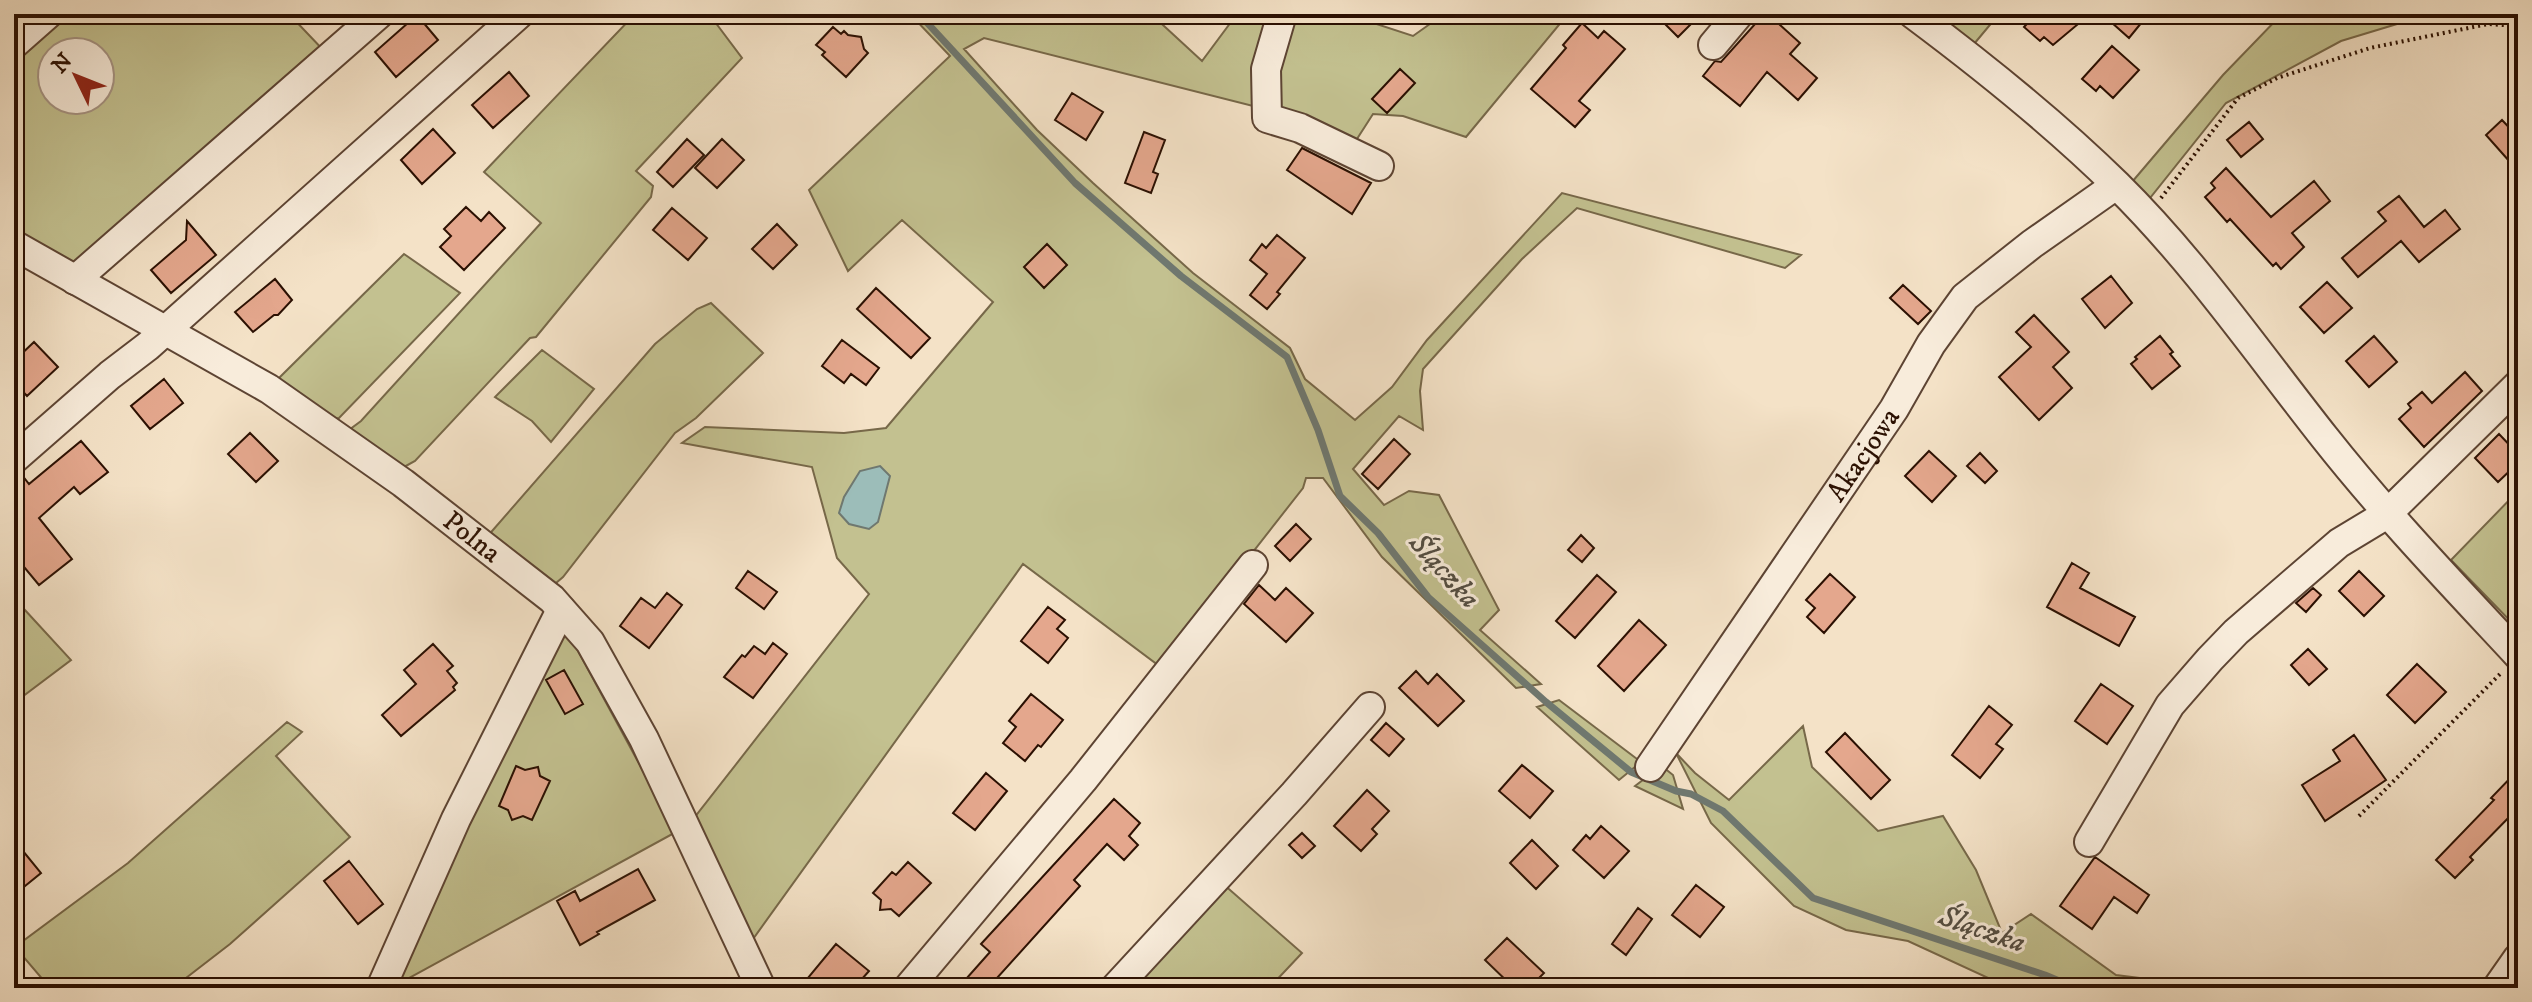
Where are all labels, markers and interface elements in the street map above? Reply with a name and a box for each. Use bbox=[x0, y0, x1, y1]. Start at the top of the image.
north arrow bbox=[36, 36, 116, 116]
text: N bbox=[46, 48, 79, 79]
street label: Akacjowa bbox=[1819, 401, 1907, 508]
street label: Polna bbox=[436, 503, 508, 570]
water label: Ślączka bbox=[1400, 524, 1488, 617]
water label: Ślączka bbox=[1933, 897, 2031, 962]

